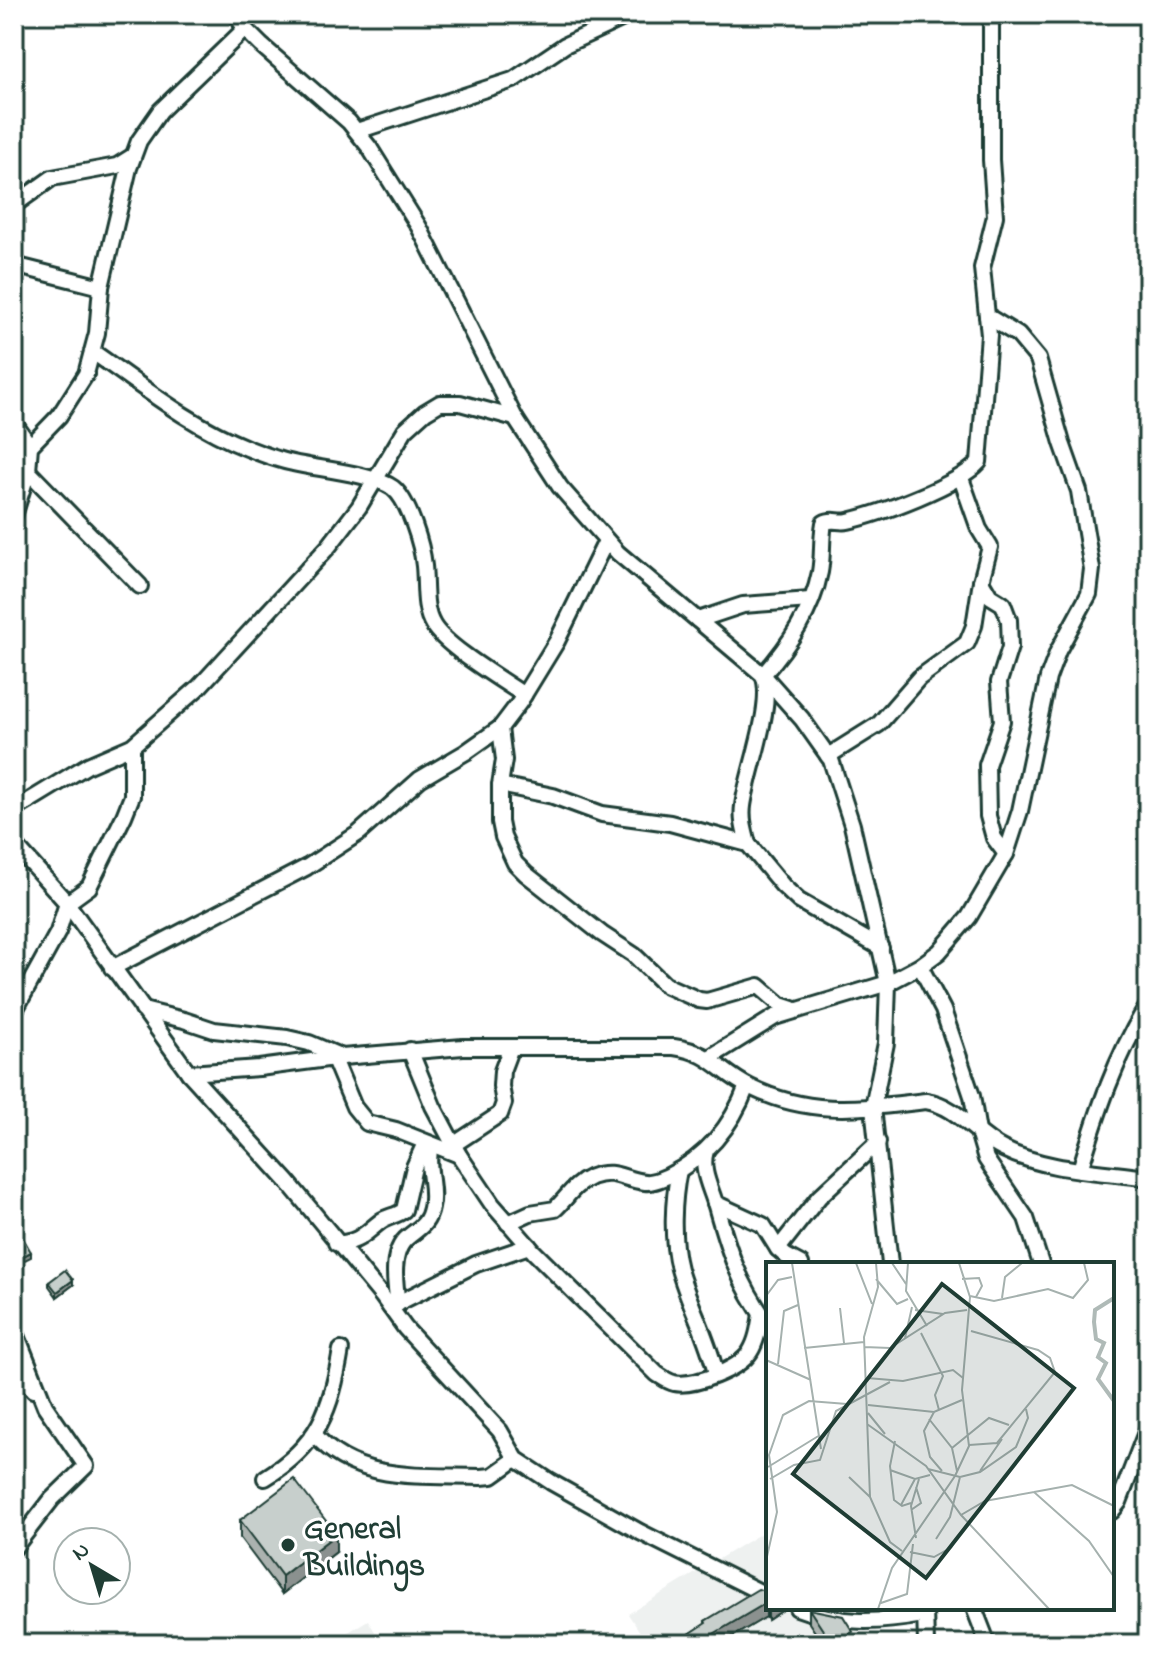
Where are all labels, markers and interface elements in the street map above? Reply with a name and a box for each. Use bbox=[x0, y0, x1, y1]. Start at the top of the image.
inset map bbox=[766, 1262, 1114, 1610]
place label: General Buildings bbox=[302, 1507, 425, 1592]
north arrow bbox=[52, 1526, 132, 1606]
text: N bbox=[66, 1535, 97, 1570]
marker: General Buildings bbox=[279, 1536, 297, 1554]

